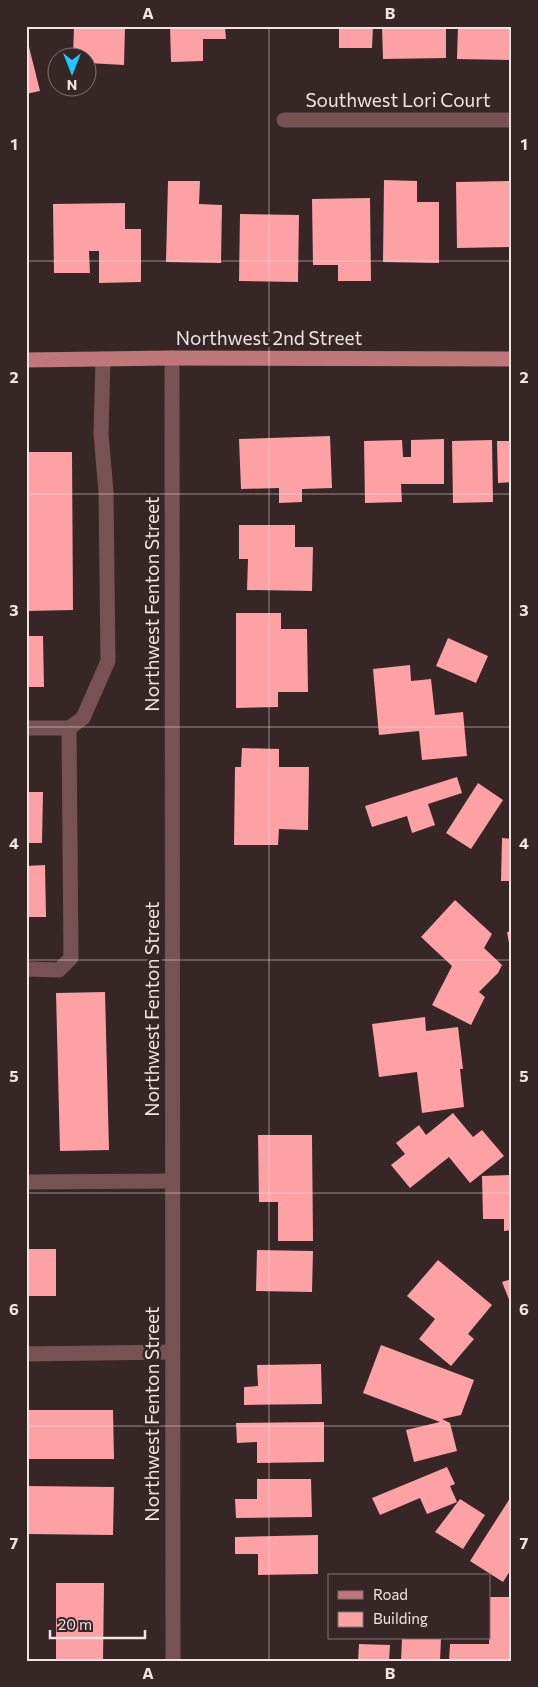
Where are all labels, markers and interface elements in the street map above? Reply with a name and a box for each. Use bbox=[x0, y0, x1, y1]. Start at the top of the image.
text: A bbox=[142, 3, 154, 22]
text: B bbox=[385, 3, 396, 22]
north arrow bbox=[48, 48, 98, 98]
text: N bbox=[67, 77, 77, 94]
street label: Southwest Lori Court bbox=[305, 88, 491, 111]
text: 1 bbox=[10, 134, 18, 153]
text: 1 bbox=[520, 134, 528, 153]
street label: Northwest 2nd Street bbox=[176, 326, 362, 349]
text: 2 bbox=[9, 367, 19, 386]
text: 2 bbox=[519, 367, 529, 386]
street label: Northwest Fenton Street bbox=[140, 496, 163, 712]
text: 3 bbox=[9, 600, 19, 619]
text: 3 bbox=[519, 600, 529, 619]
text: 4 bbox=[9, 833, 19, 852]
text: 4 bbox=[519, 833, 529, 852]
street label: Northwest Fenton Street bbox=[140, 901, 163, 1117]
text: 5 bbox=[9, 1066, 19, 1085]
text: 5 bbox=[519, 1066, 529, 1085]
text: 6 bbox=[9, 1299, 19, 1318]
text: 6 bbox=[519, 1299, 529, 1318]
street label: Northwest Fenton Street bbox=[140, 1306, 163, 1522]
text: 7 bbox=[10, 1533, 19, 1552]
text: 7 bbox=[520, 1533, 529, 1552]
legend bbox=[328, 1574, 490, 1640]
text: Road bbox=[373, 1585, 408, 1603]
scale bar bbox=[50, 1607, 145, 1639]
text: Building bbox=[373, 1609, 428, 1627]
text: 20 m bbox=[58, 1615, 92, 1633]
text: A bbox=[142, 1663, 154, 1682]
text: B bbox=[385, 1663, 396, 1682]

